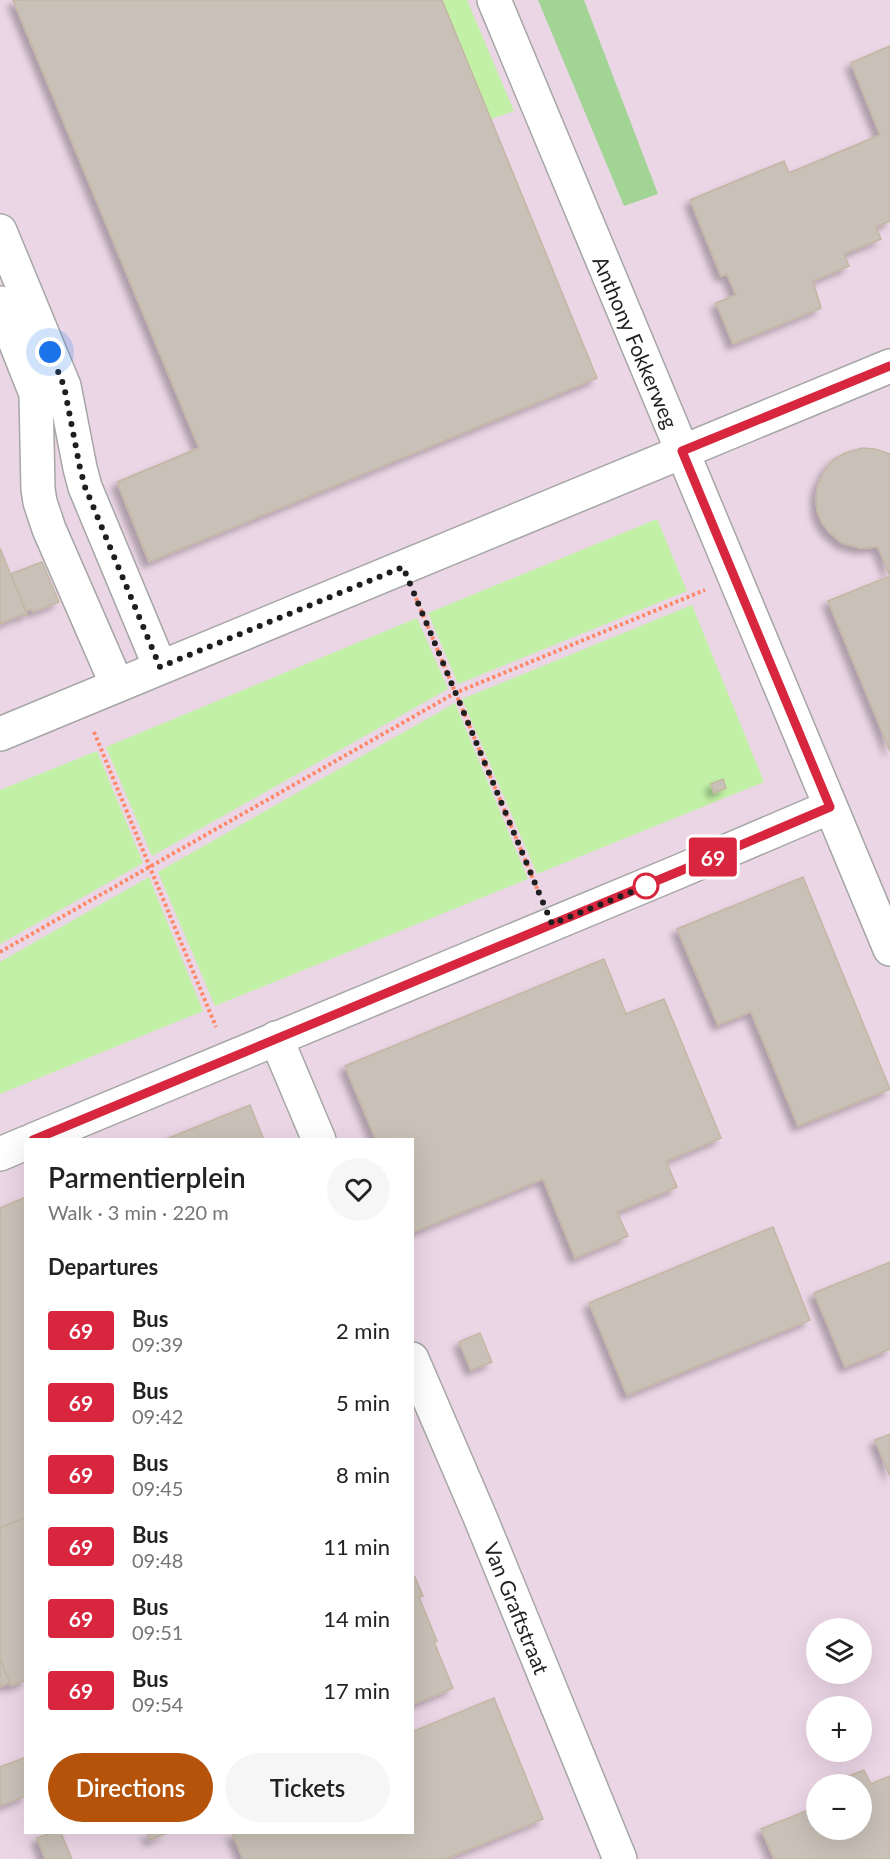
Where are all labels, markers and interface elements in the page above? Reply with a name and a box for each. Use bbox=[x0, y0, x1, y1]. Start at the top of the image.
street label: Anthony Fokkerweg bbox=[588, 252, 684, 432]
your location bbox=[35, 337, 65, 367]
line badge: 69 bbox=[686, 838, 740, 876]
text: 69 bbox=[701, 845, 725, 870]
unlabelled marker bbox=[633, 873, 659, 899]
button: heart bbox=[327, 1158, 390, 1221]
text: Parmentierplein bbox=[48, 1160, 246, 1194]
text: Walk · 3 min · 220 m bbox=[48, 1200, 229, 1224]
text: Departures bbox=[48, 1253, 158, 1280]
text: Bus bbox=[132, 1305, 168, 1332]
text: 2 min bbox=[336, 1317, 390, 1344]
text: 69 bbox=[69, 1318, 93, 1343]
text: 09:39 bbox=[132, 1332, 183, 1356]
text: Bus bbox=[132, 1377, 168, 1404]
text: 5 min bbox=[336, 1389, 390, 1416]
text: 69 bbox=[69, 1390, 93, 1415]
text: 09:42 bbox=[132, 1404, 183, 1428]
text: Bus bbox=[132, 1449, 168, 1476]
text: 8 min bbox=[336, 1461, 390, 1488]
text: 69 bbox=[69, 1462, 93, 1487]
text: 09:45 bbox=[132, 1476, 183, 1500]
text: Bus bbox=[132, 1521, 168, 1548]
text: 11 min bbox=[323, 1533, 390, 1560]
text: 69 bbox=[69, 1534, 93, 1559]
street label: Van Graftstraat bbox=[479, 1538, 555, 1678]
text: 09:48 bbox=[132, 1548, 183, 1572]
text: Bus bbox=[132, 1593, 168, 1620]
text: 14 min bbox=[323, 1605, 390, 1632]
text: 69 bbox=[69, 1606, 93, 1631]
map controls bbox=[806, 1618, 872, 1840]
button: layers bbox=[806, 1618, 872, 1684]
text: 09:51 bbox=[132, 1620, 183, 1644]
text: Bus bbox=[132, 1665, 168, 1692]
text: 17 min bbox=[323, 1677, 390, 1704]
text: 69 bbox=[69, 1678, 93, 1703]
text: 09:54 bbox=[132, 1692, 183, 1716]
button: + bbox=[806, 1696, 872, 1762]
button: Directions bbox=[48, 1753, 213, 1822]
button: Tickets bbox=[225, 1753, 390, 1822]
button: − bbox=[806, 1774, 872, 1840]

